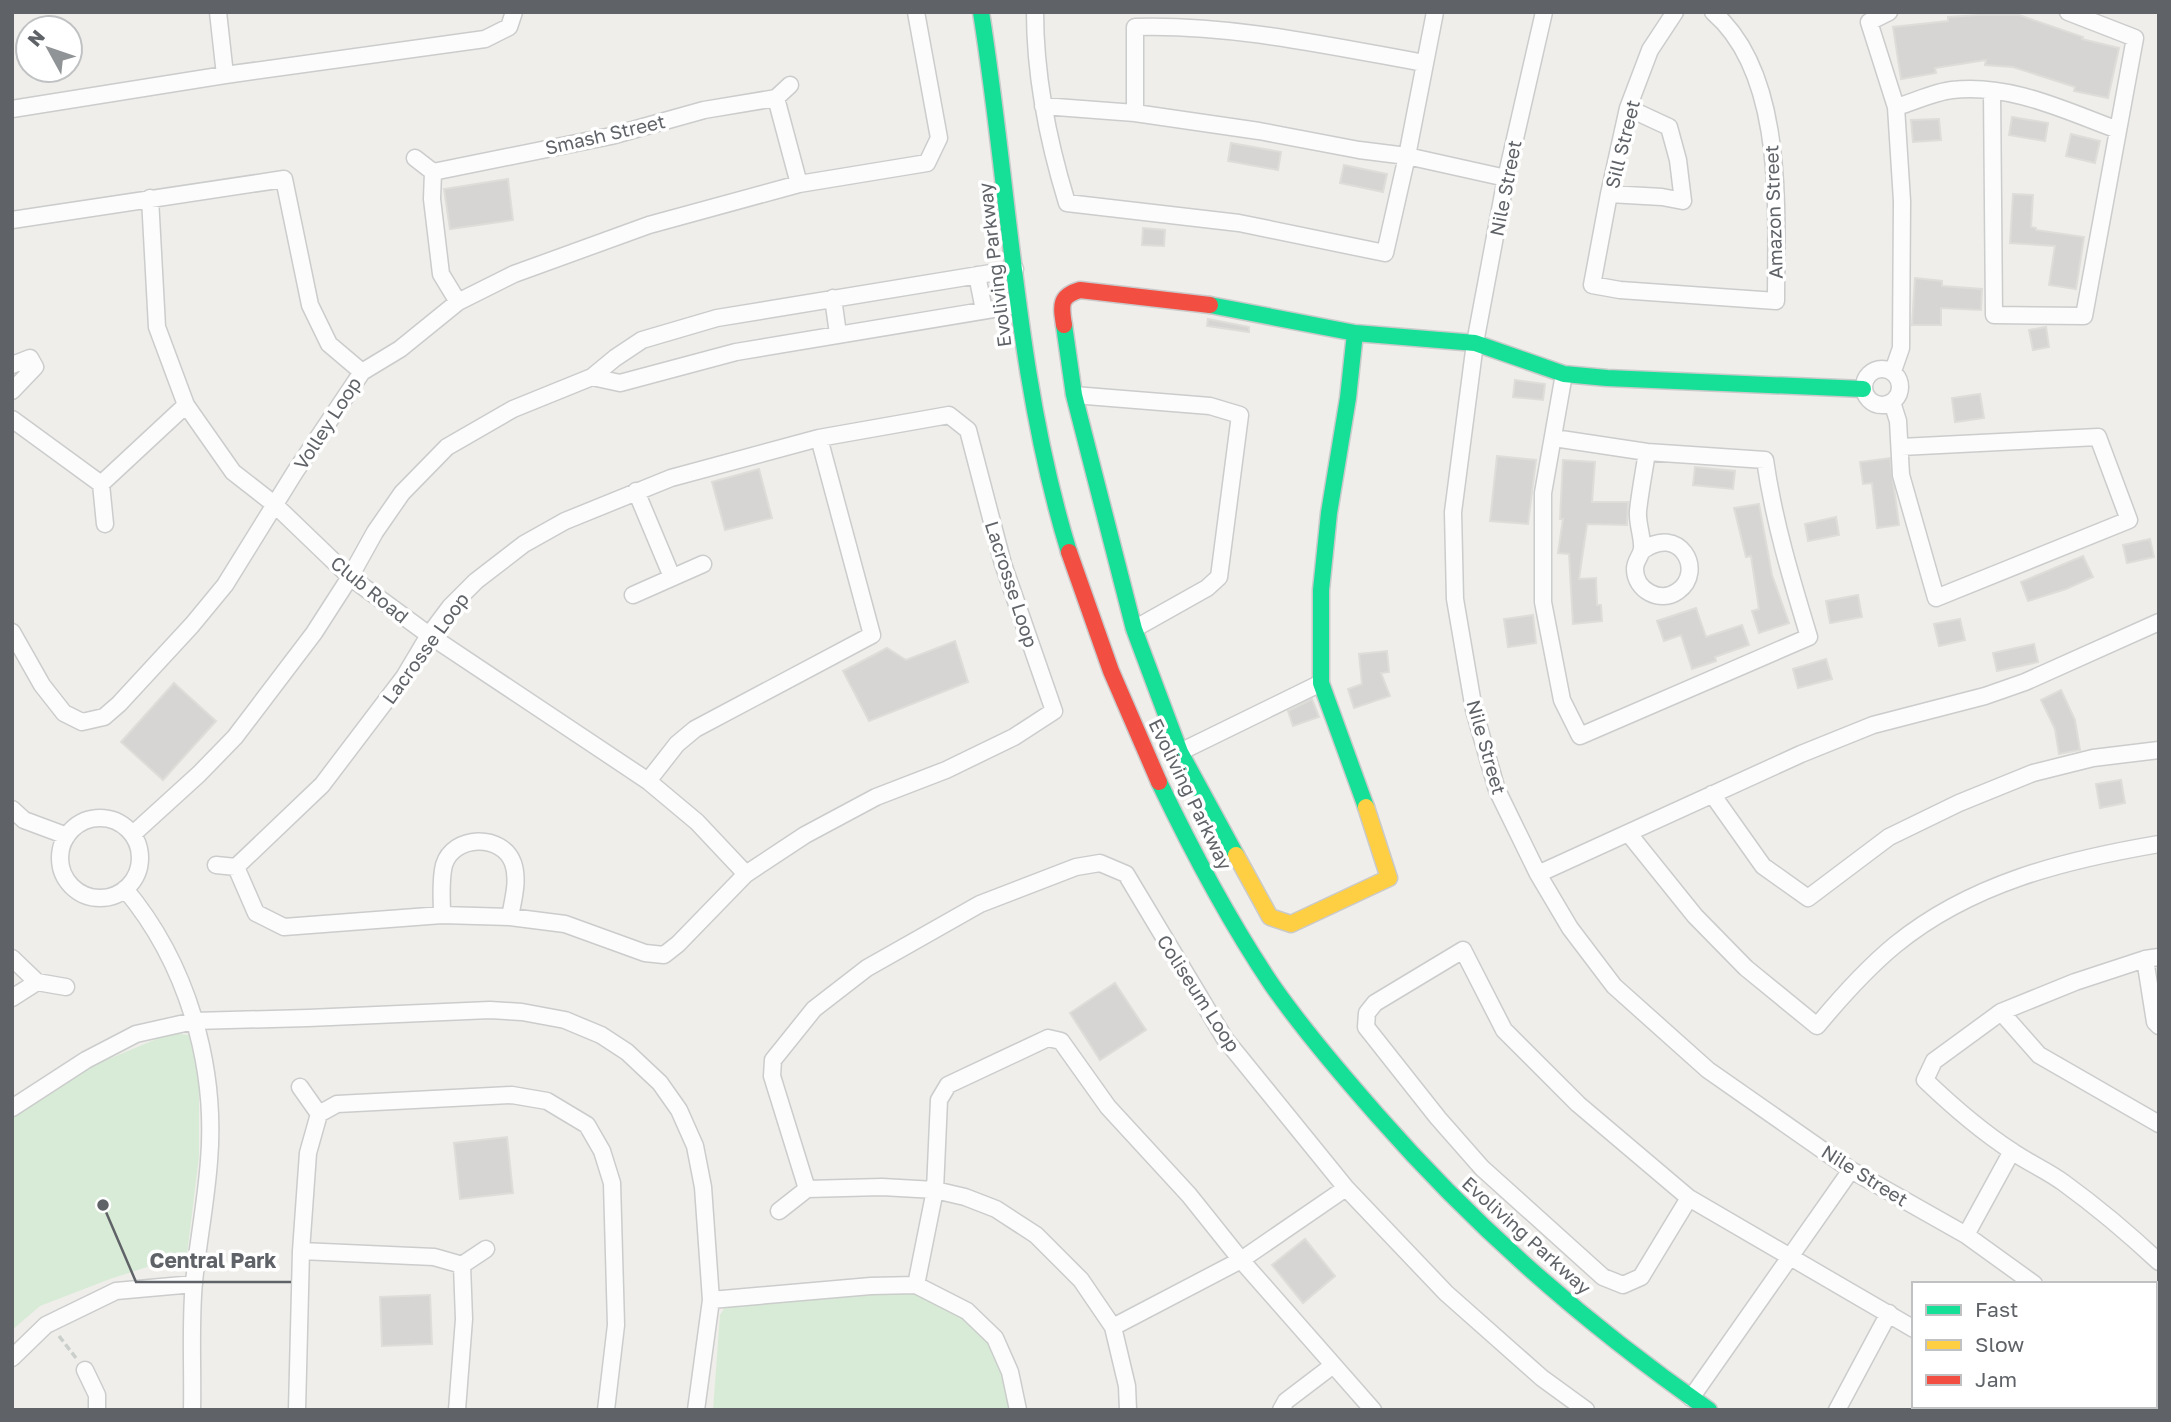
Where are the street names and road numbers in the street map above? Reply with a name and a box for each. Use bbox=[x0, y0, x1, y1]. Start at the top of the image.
street label: Sill Street bbox=[1600, 97, 1644, 191]
street label: Smash Street bbox=[543, 109, 667, 159]
street label: Nile Street bbox=[1484, 138, 1526, 238]
street label: Amazon Street bbox=[1759, 145, 1787, 279]
street label: Evoliving Parkway bbox=[972, 181, 1015, 348]
street label: Volley Loop bbox=[288, 372, 366, 474]
street label: Lacrosse Loop bbox=[981, 518, 1043, 650]
street label: Club Road bbox=[326, 551, 414, 627]
street label: Lacrosse Loop bbox=[377, 588, 473, 708]
street label: Nile Street bbox=[1463, 697, 1511, 797]
street label: Evoliving Parkway bbox=[1144, 715, 1238, 874]
street label: Coliseum Loop bbox=[1153, 930, 1245, 1056]
street label: Nile Street bbox=[1818, 1139, 1912, 1211]
street label: Evoliving Parkway bbox=[1458, 1171, 1596, 1299]

